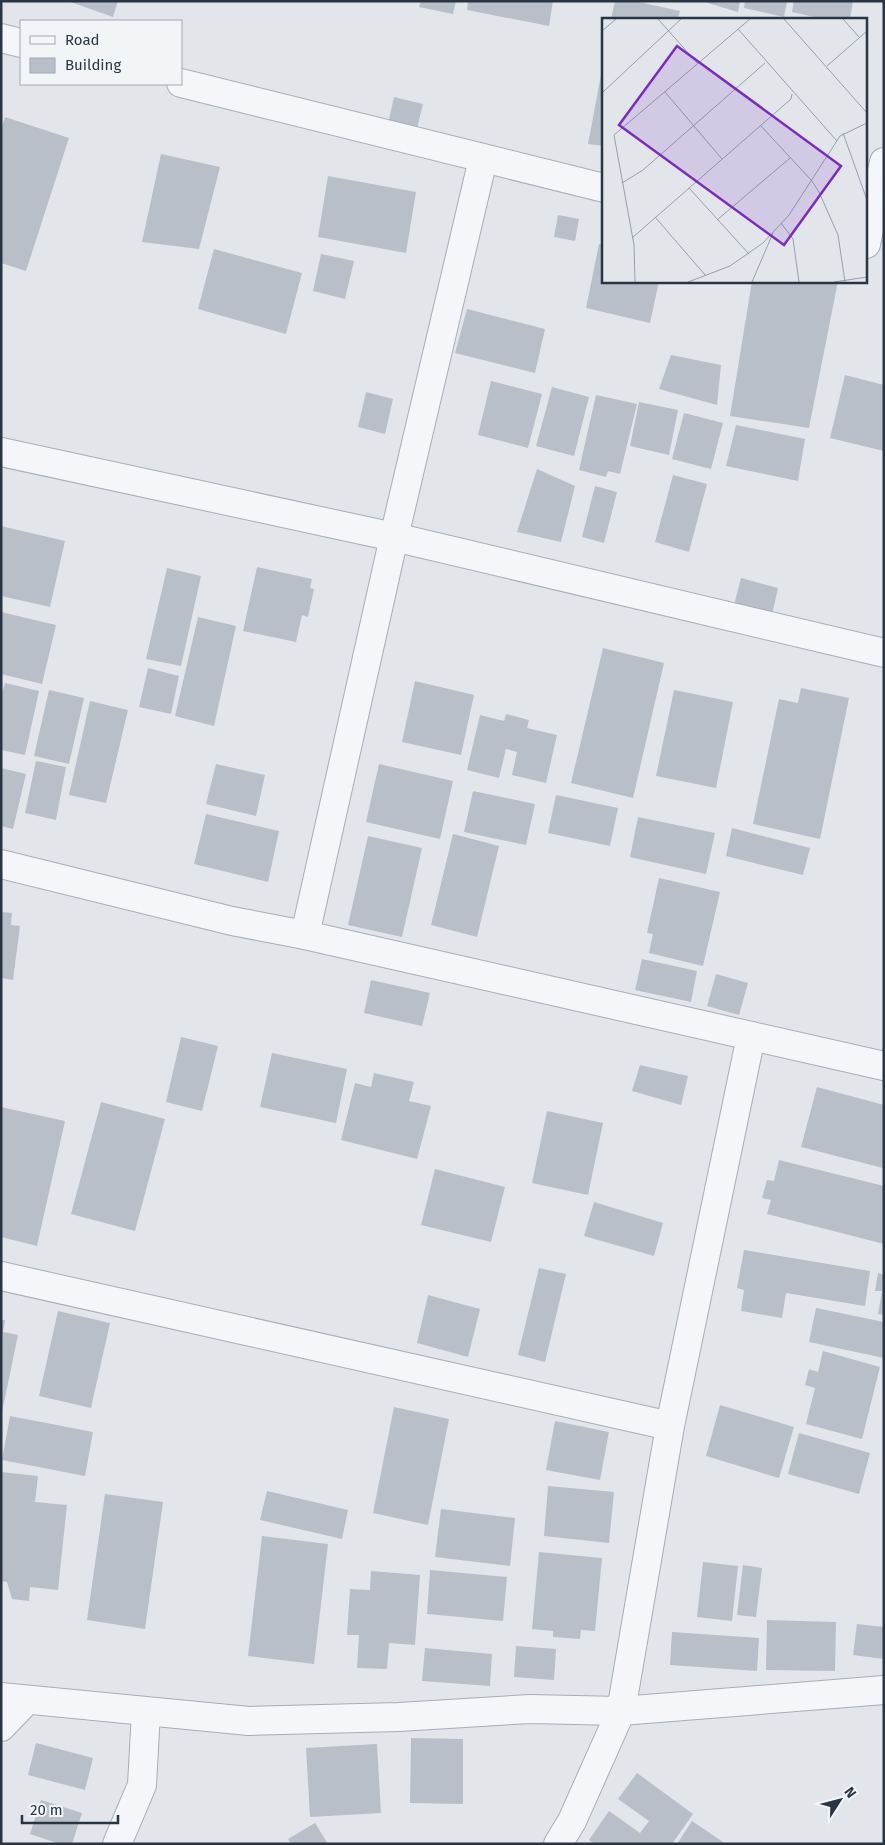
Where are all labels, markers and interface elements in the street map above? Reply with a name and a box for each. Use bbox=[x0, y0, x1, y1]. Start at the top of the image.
inset map bbox=[602, 18, 868, 282]
legend bbox=[20, 20, 182, 85]
text: Road bbox=[65, 31, 100, 49]
text: Building bbox=[65, 56, 121, 74]
north arrow bbox=[815, 1775, 865, 1825]
text: N bbox=[841, 1784, 860, 1801]
scale bar bbox=[22, 1792, 119, 1824]
text: 20 m bbox=[30, 1801, 63, 1819]

